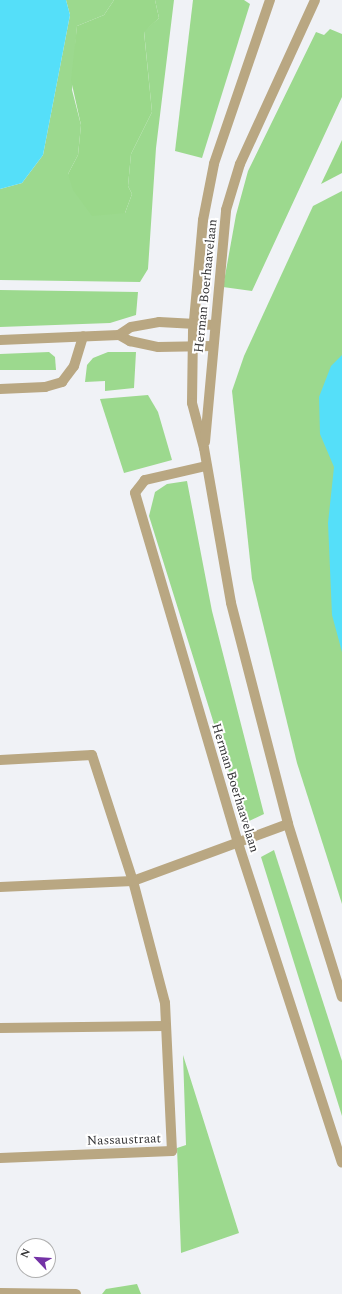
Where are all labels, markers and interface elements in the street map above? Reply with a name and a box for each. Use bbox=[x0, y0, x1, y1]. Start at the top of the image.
street label: Herman Boerhaavelaan bbox=[191, 218, 221, 354]
street label: Herman Boerhaavelaan bbox=[208, 721, 262, 855]
street label: Nassaustraat bbox=[87, 1131, 161, 1149]
north arrow bbox=[16, 1238, 56, 1278]
text: N bbox=[16, 1245, 35, 1261]

